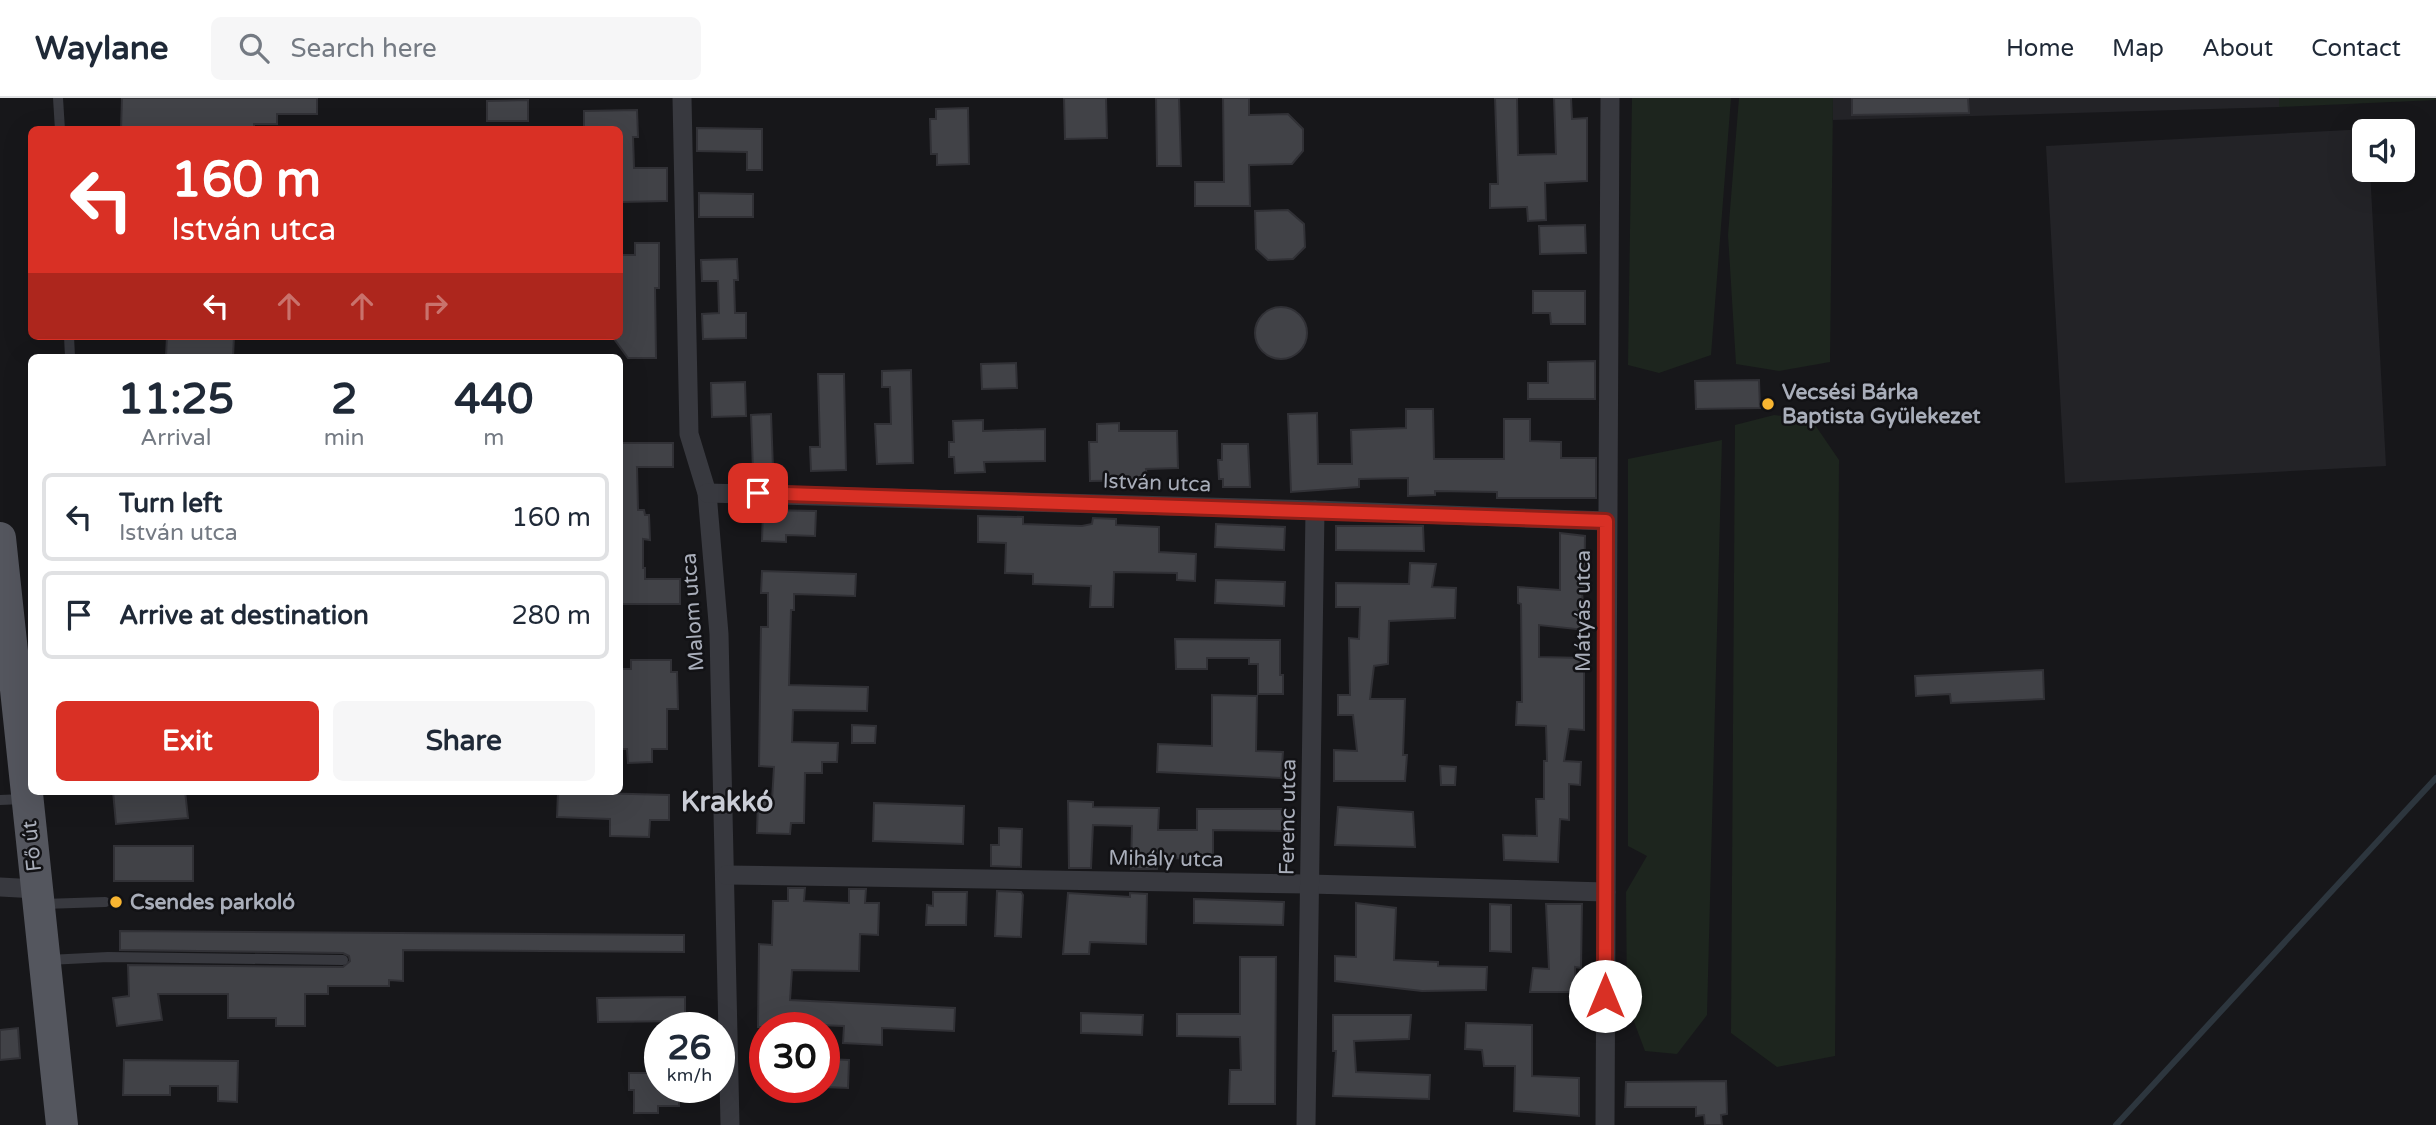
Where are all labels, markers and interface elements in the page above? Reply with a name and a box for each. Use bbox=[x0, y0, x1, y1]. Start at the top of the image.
search box bbox=[211, 17, 701, 80]
text: Waylane bbox=[35, 29, 169, 68]
icon: search bbox=[235, 29, 273, 67]
text: Search here bbox=[291, 33, 437, 64]
text: Home bbox=[2006, 34, 2074, 63]
text: Map bbox=[2112, 34, 2164, 63]
text: About bbox=[2202, 34, 2273, 63]
text: Contact bbox=[2311, 34, 2401, 63]
map controls bbox=[2352, 119, 2415, 182]
button: sound bbox=[2352, 119, 2415, 182]
text: 160 m bbox=[171, 151, 321, 210]
icon: left bbox=[56, 154, 147, 245]
text: István utca bbox=[171, 211, 336, 249]
icon: left bbox=[197, 287, 235, 325]
icon: ahead bbox=[270, 287, 308, 325]
icon: ahead bbox=[343, 287, 381, 325]
icon: right bbox=[416, 287, 454, 325]
text: 11:25 bbox=[118, 374, 234, 425]
text: 2 bbox=[331, 374, 357, 425]
text: 440 bbox=[454, 374, 533, 425]
place label: Vecsési Bárka Baptista Gyülekezet bbox=[1782, 380, 1981, 429]
marker: Vecsési Bárka Baptista Gyülekezet bbox=[1760, 396, 1776, 412]
text: Arrival bbox=[140, 424, 211, 452]
text: min bbox=[324, 424, 365, 452]
text: m bbox=[483, 424, 504, 452]
pin bbox=[728, 463, 788, 523]
street label: István utca bbox=[1102, 469, 1212, 497]
icon: arrive bbox=[739, 474, 777, 512]
text: Turn left bbox=[119, 488, 222, 519]
icon: left bbox=[60, 498, 98, 536]
text: 160 m bbox=[511, 502, 591, 533]
text: István utca bbox=[119, 519, 238, 547]
street label: Mátyás utca bbox=[1571, 550, 1596, 672]
street label: Malom utca bbox=[676, 552, 710, 672]
icon: arrive bbox=[60, 596, 98, 634]
text: Arrive at destination bbox=[119, 600, 369, 631]
text: 280 m bbox=[511, 600, 591, 631]
button: Exit bbox=[56, 701, 319, 781]
button: Share bbox=[333, 701, 595, 781]
street label: Ferenc utca bbox=[1274, 759, 1302, 875]
district label: Krakkó bbox=[681, 785, 773, 819]
street label: Fő út bbox=[17, 819, 47, 873]
street label: Mihály utca bbox=[1108, 845, 1224, 873]
place label: Csendes parkoló bbox=[130, 890, 295, 915]
marker: Csendes parkoló bbox=[108, 894, 124, 910]
position arrow bbox=[1568, 959, 1642, 1033]
speed limit sign: 30 bbox=[749, 1012, 840, 1103]
text: 26 bbox=[668, 1027, 711, 1069]
text: km/h bbox=[667, 1064, 712, 1086]

